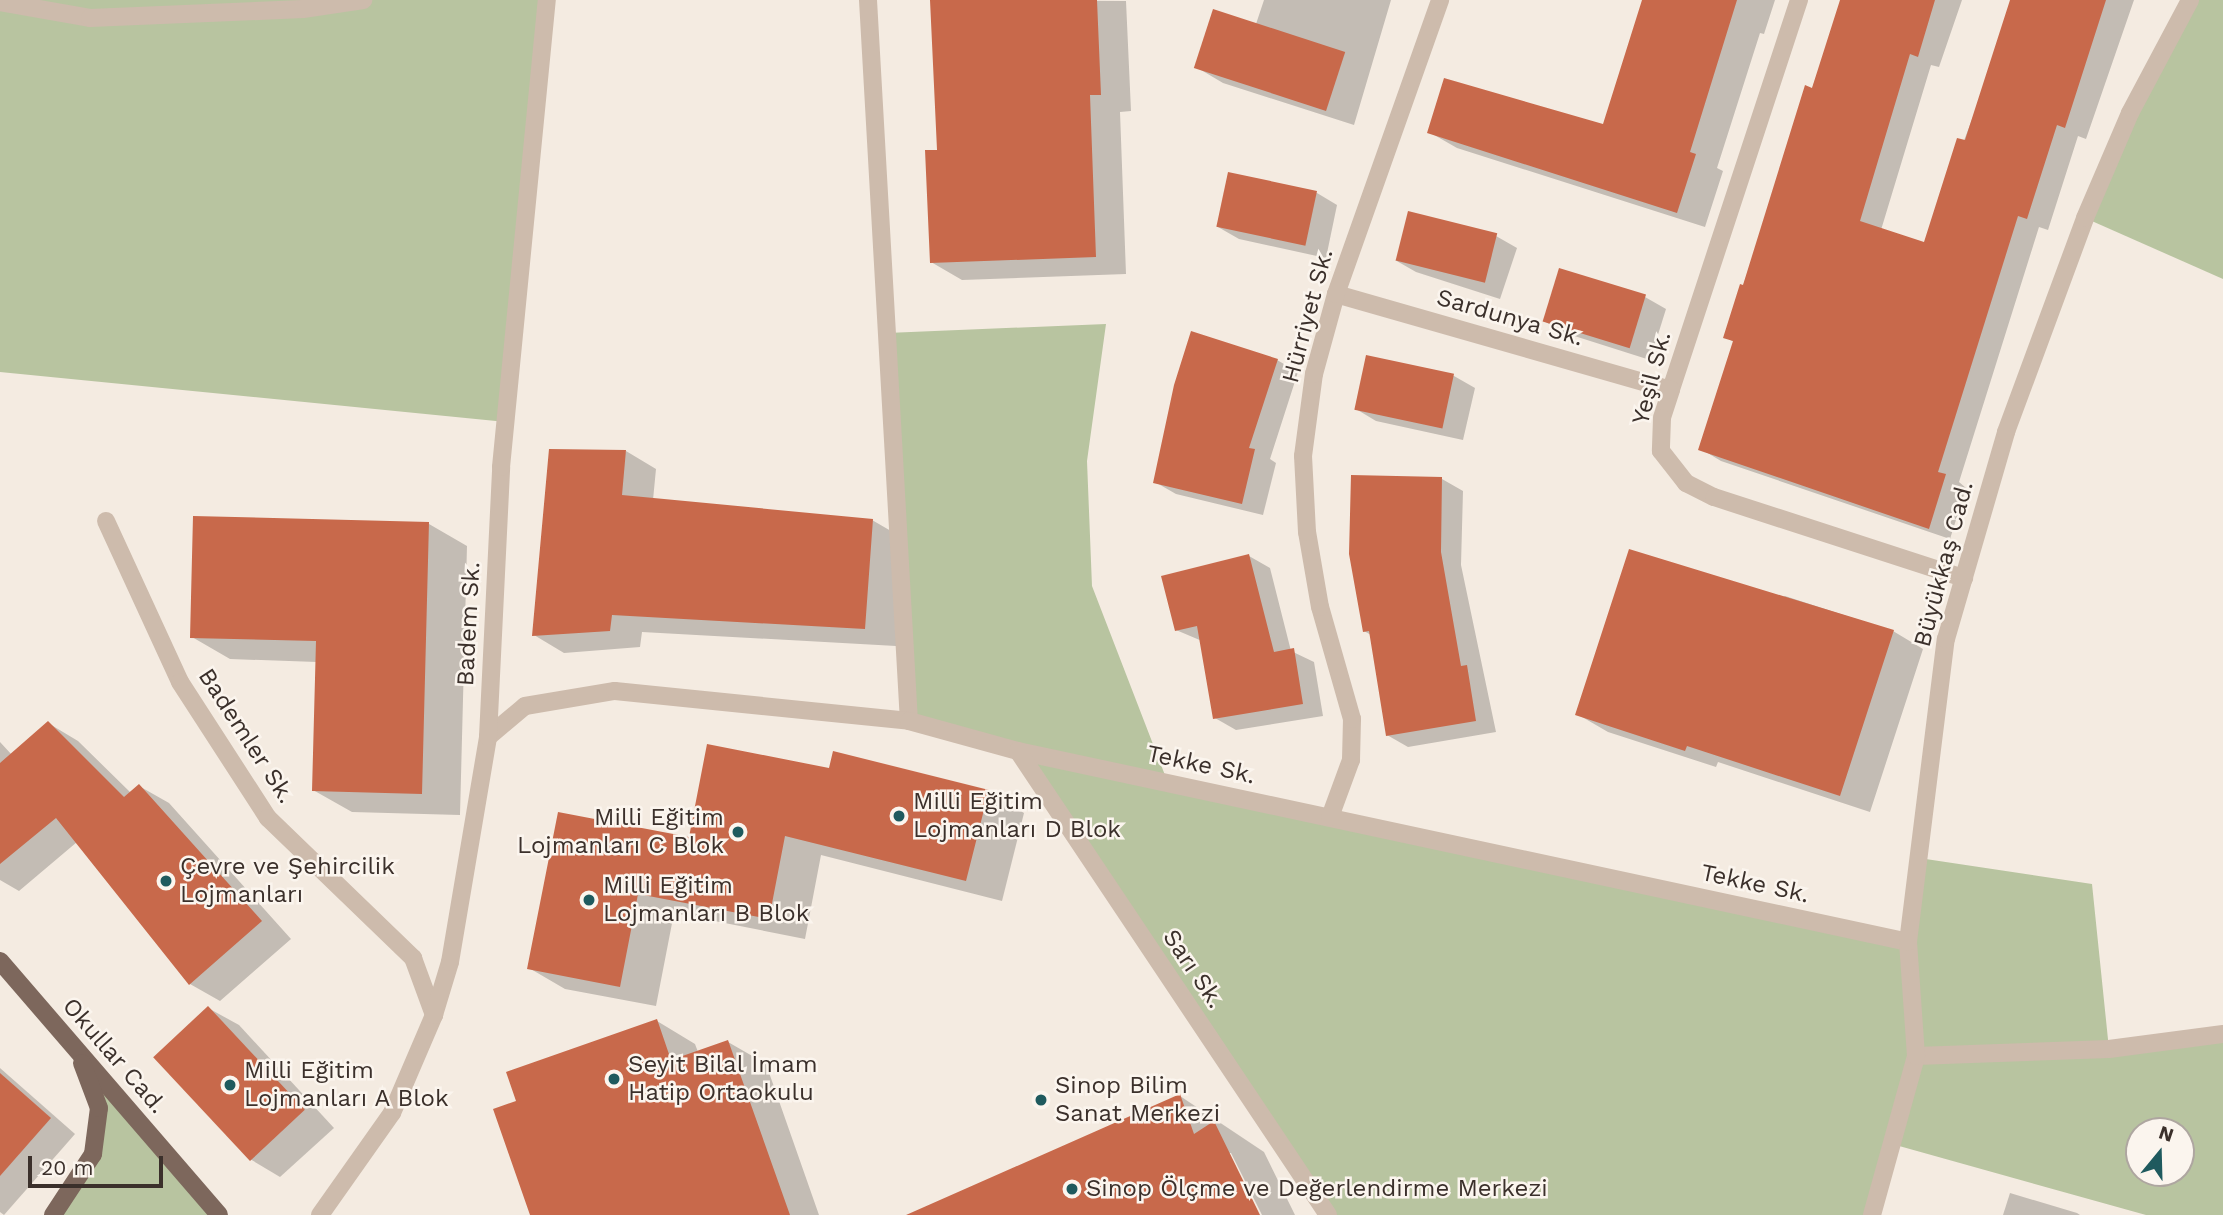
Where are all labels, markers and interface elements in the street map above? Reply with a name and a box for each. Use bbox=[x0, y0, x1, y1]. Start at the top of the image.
street label: Hürriyet Sk. bbox=[1276, 246, 1340, 386]
street label: Sardunya Sk. bbox=[1433, 283, 1587, 353]
street label: Yeşil Sk. bbox=[1626, 328, 1678, 428]
street label: Büyükkaş Cad. bbox=[1908, 478, 1980, 650]
street label: Badem Sk. bbox=[451, 561, 487, 687]
street label: Bademler Sk. bbox=[192, 663, 300, 809]
street label: Tekke Sk. bbox=[1144, 739, 1258, 791]
place label: Milli Eğitim Lojmanları D Blok bbox=[913, 788, 1121, 844]
place label: Milli Eğitim Lojmanları C Blok bbox=[517, 804, 724, 860]
marker: Milli Eğitim Lojmanları D Blok bbox=[891, 808, 907, 824]
marker: Milli Eğitim Lojmanları C Blok bbox=[730, 824, 746, 840]
place label: Çevre ve Şehircilik Lojmanları bbox=[180, 853, 395, 909]
street label: Tekke Sk. bbox=[1698, 858, 1812, 910]
place label: Milli Eğitim Lojmanları B Blok bbox=[603, 872, 809, 928]
marker: Çevre ve Şehircilik Lojmanları bbox=[158, 873, 174, 889]
marker: Milli Eğitim Lojmanları B Blok bbox=[581, 892, 597, 908]
street label: Sarı Sk. bbox=[1156, 924, 1230, 1014]
street label: Okullar Cad. bbox=[56, 992, 172, 1120]
place label: Seyit Bilal İmam Hatip Ortaokulu bbox=[628, 1051, 818, 1107]
place label: Milli Eğitim Lojmanları A Blok bbox=[244, 1057, 450, 1113]
marker: Seyit Bilal İmam Hatip Ortaokulu bbox=[606, 1071, 622, 1087]
place label: Sinop Bilim Sanat Merkezi bbox=[1055, 1072, 1220, 1128]
marker: Milli Eğitim Lojmanları A Blok bbox=[222, 1077, 238, 1093]
marker: Sinop Bilim Sanat Merkezi bbox=[1033, 1092, 1049, 1108]
north arrow bbox=[2125, 1117, 2195, 1187]
text: N bbox=[2156, 1120, 2177, 1147]
scale bar bbox=[32, 1142, 166, 1186]
text: 20 m bbox=[41, 1155, 93, 1180]
place label: Sinop Ölçme ve Değerlendirme Merkezi bbox=[1086, 1175, 1548, 1203]
marker: Sinop Ölçme ve Değerlendirme Merkezi bbox=[1064, 1181, 1080, 1197]

